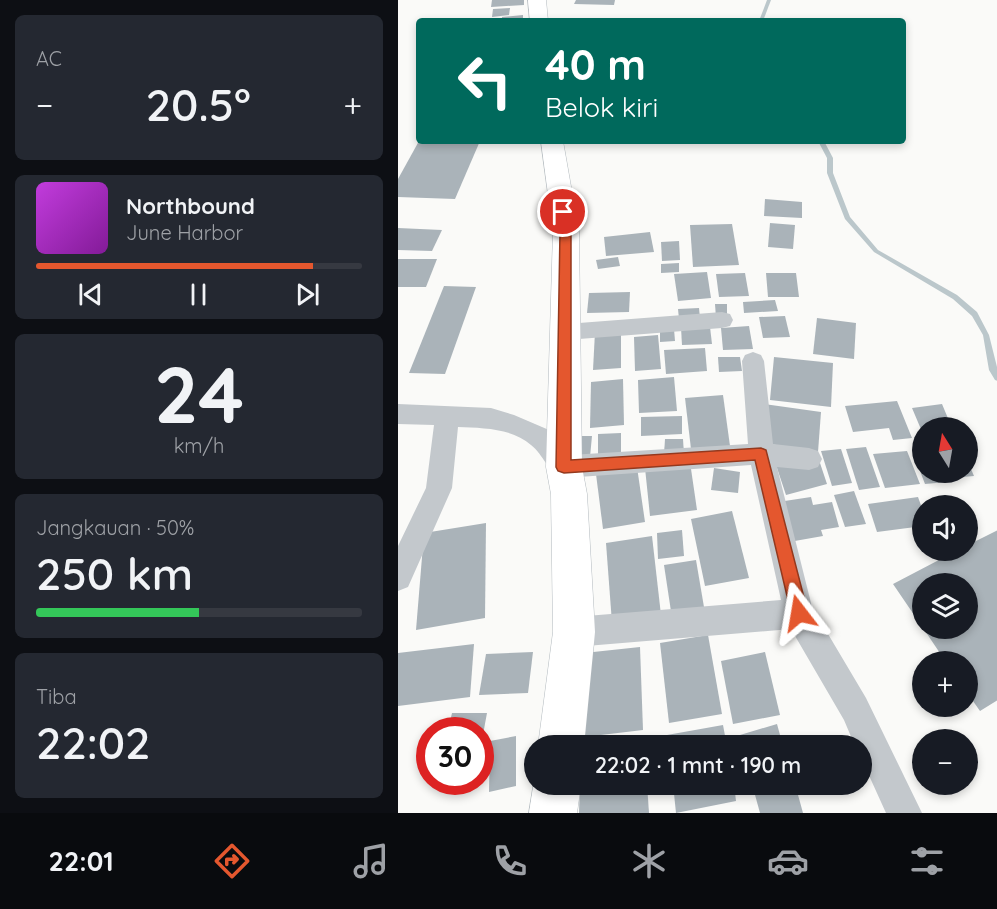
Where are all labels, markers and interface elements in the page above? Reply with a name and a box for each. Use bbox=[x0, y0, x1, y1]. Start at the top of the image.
text: 40 m bbox=[545, 38, 646, 91]
icon: left bbox=[446, 42, 524, 120]
text: AC bbox=[36, 46, 62, 71]
text: 20.5° bbox=[146, 76, 251, 132]
text: − bbox=[36, 84, 53, 125]
text: + bbox=[343, 84, 362, 125]
text: Belok kiri bbox=[545, 90, 658, 124]
pin bbox=[537, 186, 588, 237]
text: Northbound bbox=[126, 192, 255, 220]
icon: arrive bbox=[546, 195, 579, 228]
text: June Harbor bbox=[126, 220, 243, 245]
icon: previous bbox=[74, 278, 107, 311]
icon: pause bbox=[182, 278, 215, 311]
icon: next bbox=[291, 278, 324, 311]
text: 24 bbox=[154, 345, 244, 443]
north arrow bbox=[912, 417, 978, 483]
map controls bbox=[912, 417, 978, 795]
text: km/h bbox=[174, 433, 224, 458]
button: sound bbox=[912, 495, 978, 561]
text: Jangkauan · 50% bbox=[36, 515, 194, 540]
text: 250 km bbox=[36, 545, 193, 601]
button: layers bbox=[912, 573, 978, 639]
position arrow bbox=[767, 581, 831, 645]
button: + bbox=[912, 651, 978, 717]
text: Tiba bbox=[36, 684, 77, 709]
text: 22:02 bbox=[36, 714, 150, 770]
speed limit sign: 30 bbox=[416, 717, 494, 795]
button: − bbox=[912, 729, 978, 795]
text: 22:02 · 1 mnt · 190 m bbox=[595, 751, 801, 779]
icon: directions bbox=[211, 840, 253, 882]
icon: music bbox=[350, 840, 392, 882]
icon: phone bbox=[489, 840, 531, 882]
icon: climate bbox=[628, 840, 670, 882]
icon: car bbox=[767, 840, 809, 882]
icon: filters bbox=[906, 840, 948, 882]
text: 22:01 bbox=[49, 844, 114, 878]

